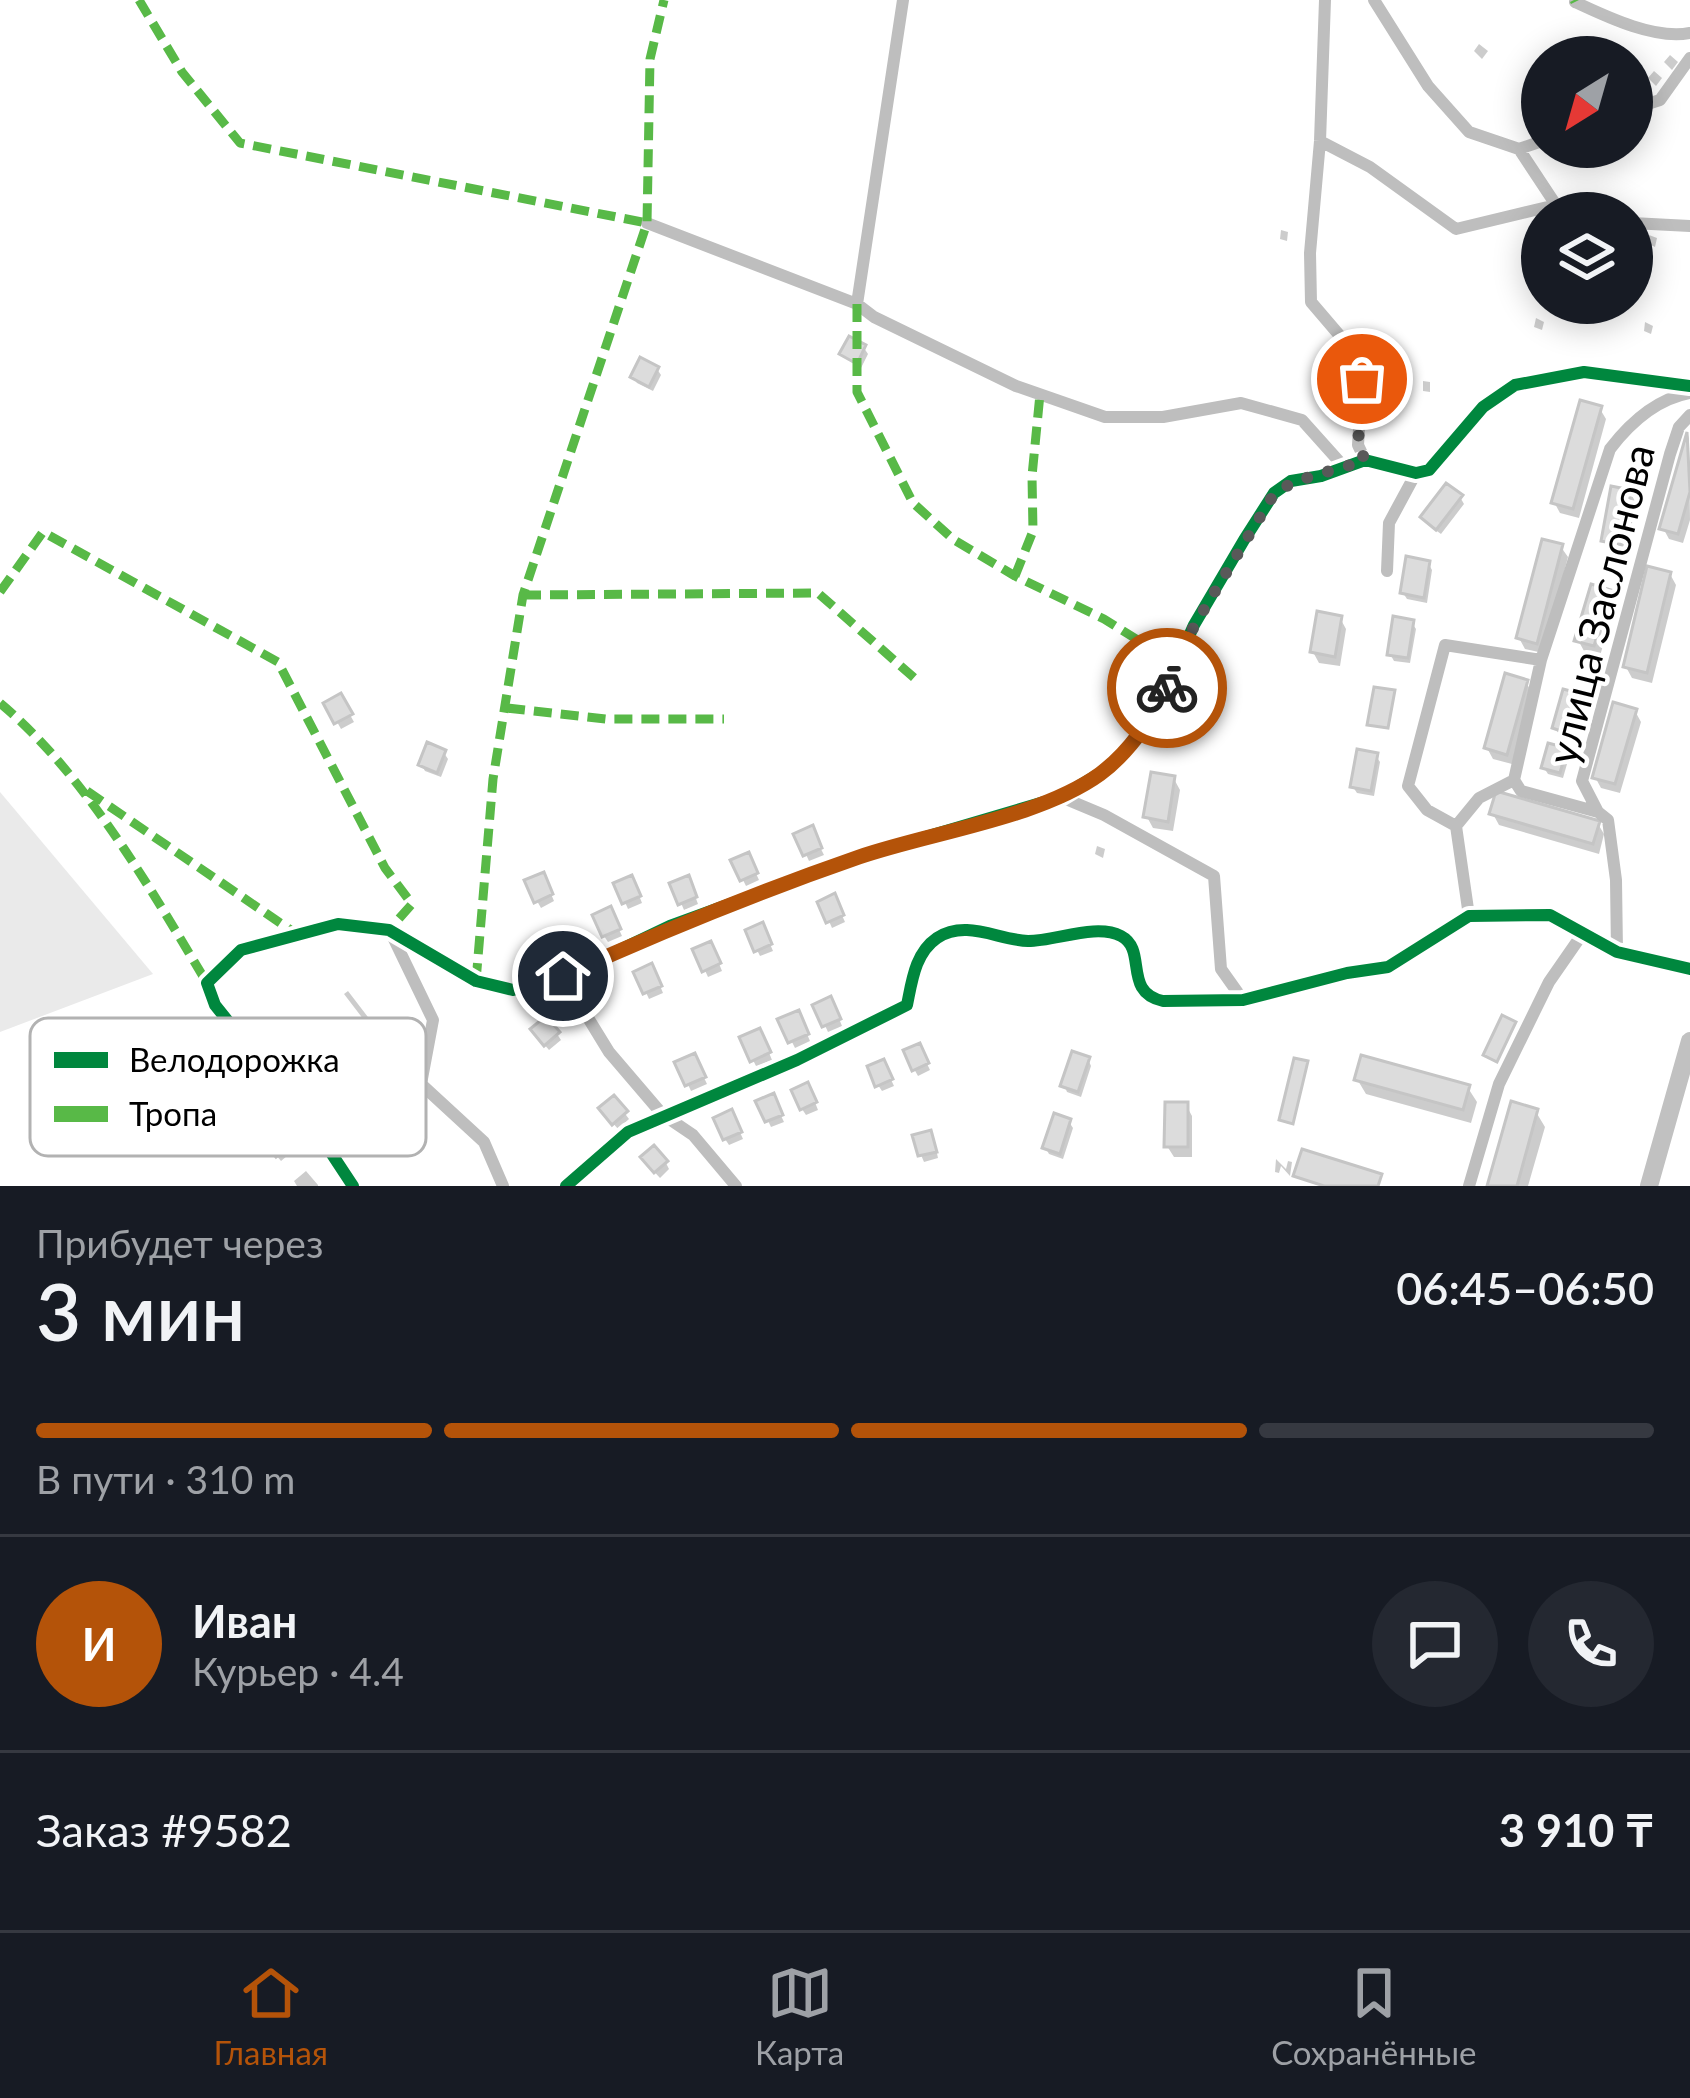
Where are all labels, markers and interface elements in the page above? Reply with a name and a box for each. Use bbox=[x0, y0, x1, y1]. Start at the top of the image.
north arrow bbox=[1521, 36, 1653, 168]
map controls bbox=[1521, 36, 1653, 324]
button: layers bbox=[1521, 192, 1653, 324]
pin bbox=[1311, 328, 1413, 430]
icon: bag bbox=[1329, 346, 1395, 412]
street label: улица Заслонова bbox=[1536, 439, 1664, 769]
courier bbox=[1107, 628, 1227, 748]
icon: bike bbox=[1134, 655, 1200, 721]
pin bbox=[512, 925, 614, 1027]
icon: home bbox=[530, 943, 596, 1009]
legend bbox=[30, 1018, 426, 1156]
text: Велодорожка bbox=[129, 1039, 340, 1079]
text: Тропа bbox=[129, 1093, 217, 1133]
text: Прибудет через bbox=[36, 1220, 323, 1266]
text: 06:45–06:50 bbox=[1396, 1261, 1654, 1315]
text: 3 мин bbox=[36, 1264, 246, 1358]
text: В пути · 310 m bbox=[36, 1456, 295, 1502]
button: chat bbox=[1372, 1581, 1498, 1707]
button: phone bbox=[1528, 1581, 1654, 1707]
text: Иван bbox=[192, 1594, 297, 1648]
text: И bbox=[82, 1617, 116, 1671]
text: Курьер · 4.4 bbox=[192, 1648, 404, 1694]
text: Заказ #9582 bbox=[36, 1803, 292, 1857]
text: 3 910 ₸ bbox=[1499, 1803, 1654, 1857]
tab: Главная bbox=[213, 1960, 328, 2072]
tab: Карта bbox=[755, 1960, 844, 2072]
tab: Сохранённые bbox=[1271, 1960, 1477, 2072]

